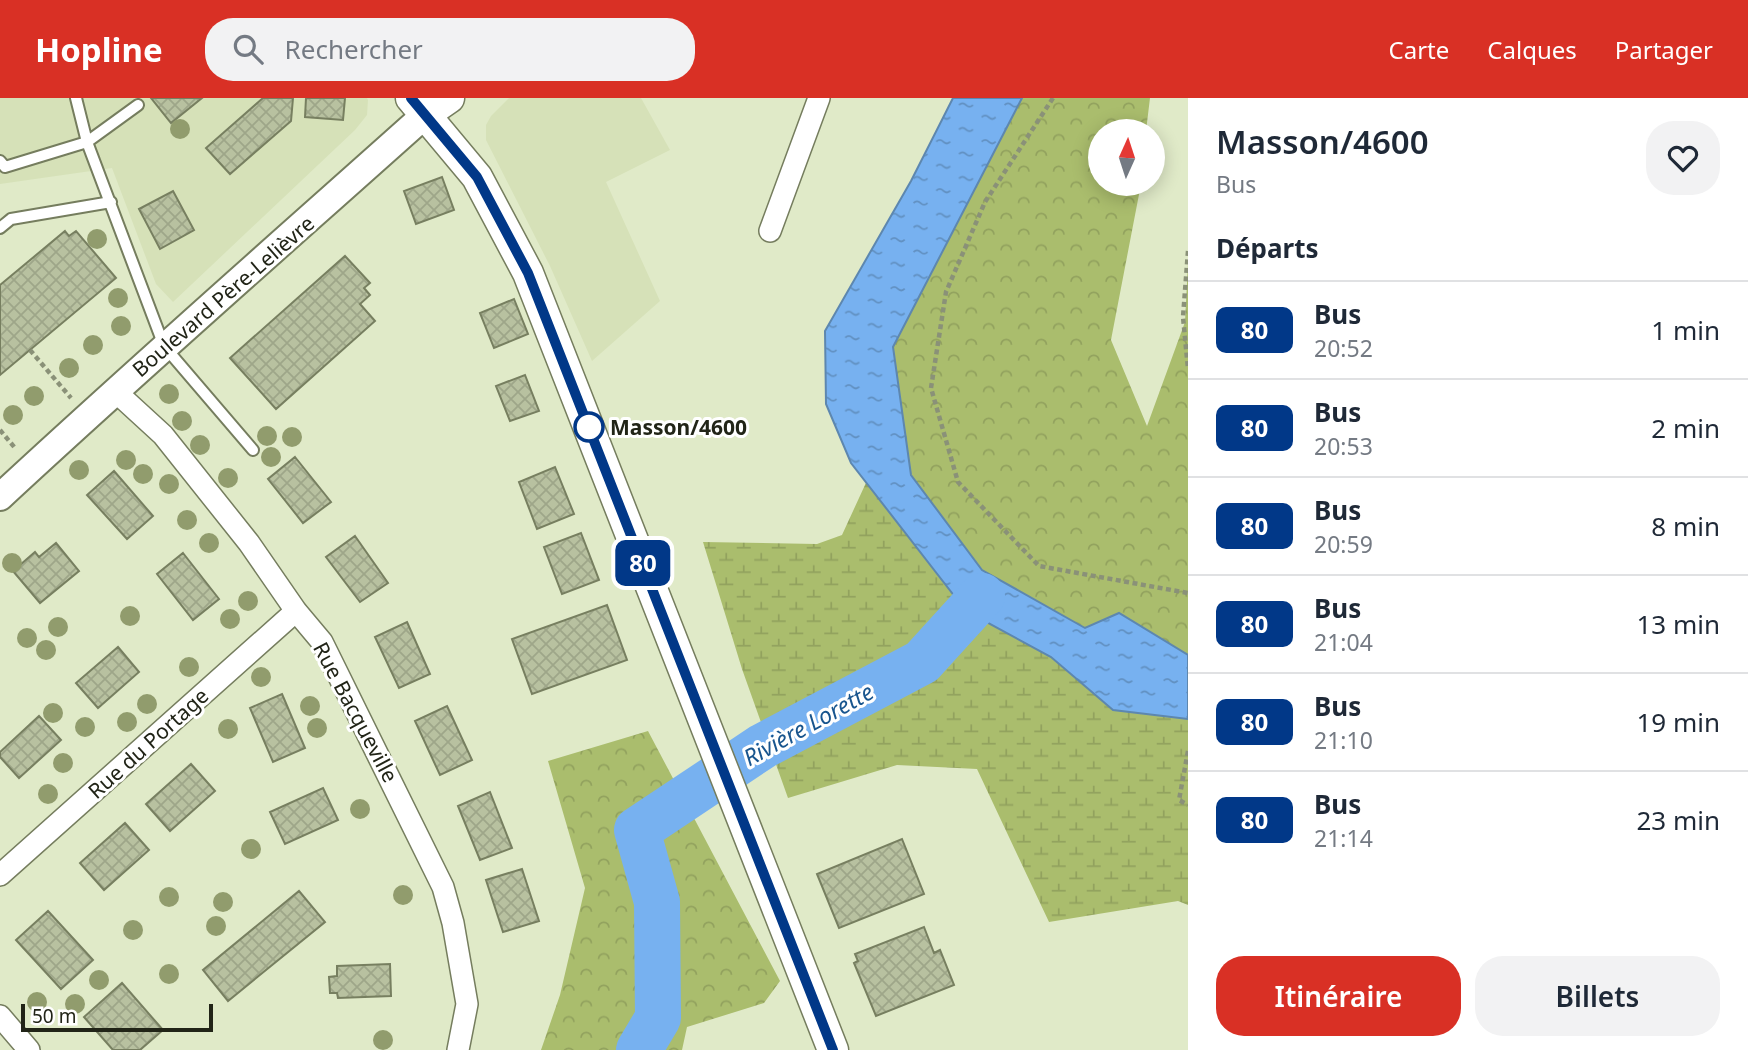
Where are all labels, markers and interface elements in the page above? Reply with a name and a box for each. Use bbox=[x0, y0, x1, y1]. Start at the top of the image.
search box bbox=[205, 18, 695, 81]
text: Hopline bbox=[35, 27, 163, 72]
icon: search bbox=[229, 30, 267, 68]
text: Rechercher bbox=[285, 31, 423, 67]
text: Carte bbox=[1389, 33, 1449, 66]
text: Calques bbox=[1487, 33, 1577, 66]
text: Partager bbox=[1615, 33, 1713, 66]
north arrow bbox=[1088, 119, 1166, 196]
map controls bbox=[1088, 119, 1165, 196]
text: Masson/4600 bbox=[1216, 119, 1429, 164]
button: heart bbox=[1646, 121, 1720, 195]
text: Bus bbox=[1216, 168, 1256, 200]
street label: Boulevard Père-Lelièvre bbox=[126, 209, 320, 383]
text: Départs bbox=[1216, 230, 1319, 266]
text: Bus bbox=[1314, 296, 1361, 332]
text: 1 min bbox=[1651, 312, 1720, 348]
text: 80 bbox=[1241, 313, 1268, 346]
text: 20:52 bbox=[1314, 332, 1373, 364]
text: Bus bbox=[1314, 394, 1361, 430]
text: 2 min bbox=[1651, 410, 1720, 446]
text: 80 bbox=[1241, 411, 1268, 444]
marker: Masson/4600 bbox=[574, 412, 604, 442]
place label: Masson/4600 bbox=[610, 413, 747, 441]
text: 20:53 bbox=[1314, 430, 1373, 462]
text: Bus bbox=[1314, 492, 1361, 528]
text: 8 min bbox=[1651, 508, 1720, 544]
text: 80 bbox=[1241, 509, 1268, 542]
text: 20:59 bbox=[1314, 528, 1373, 560]
line badge: 80 bbox=[612, 540, 674, 586]
text: 80 bbox=[629, 546, 657, 579]
text: Bus bbox=[1314, 590, 1361, 626]
text: 13 min bbox=[1636, 606, 1720, 642]
text: 80 bbox=[1241, 607, 1268, 640]
text: 21:04 bbox=[1314, 626, 1373, 658]
street label: Rue Bacqueville bbox=[307, 637, 405, 787]
water label: Rivière Lorette bbox=[737, 675, 879, 773]
street label: Rue du Portage bbox=[82, 681, 214, 805]
text: Bus bbox=[1314, 688, 1361, 724]
text: 19 min bbox=[1636, 704, 1720, 740]
text: 80 bbox=[1241, 705, 1268, 738]
text: 21:10 bbox=[1314, 724, 1373, 756]
text: Bus bbox=[1314, 786, 1361, 822]
text: 23 min bbox=[1636, 802, 1720, 838]
text: 80 bbox=[1241, 803, 1268, 836]
text: 21:14 bbox=[1314, 822, 1373, 854]
button: Itinéraire bbox=[1216, 956, 1461, 1036]
button: Billets bbox=[1475, 956, 1720, 1036]
scale bar bbox=[21, 1001, 214, 1033]
text: 50 m bbox=[32, 1003, 76, 1029]

